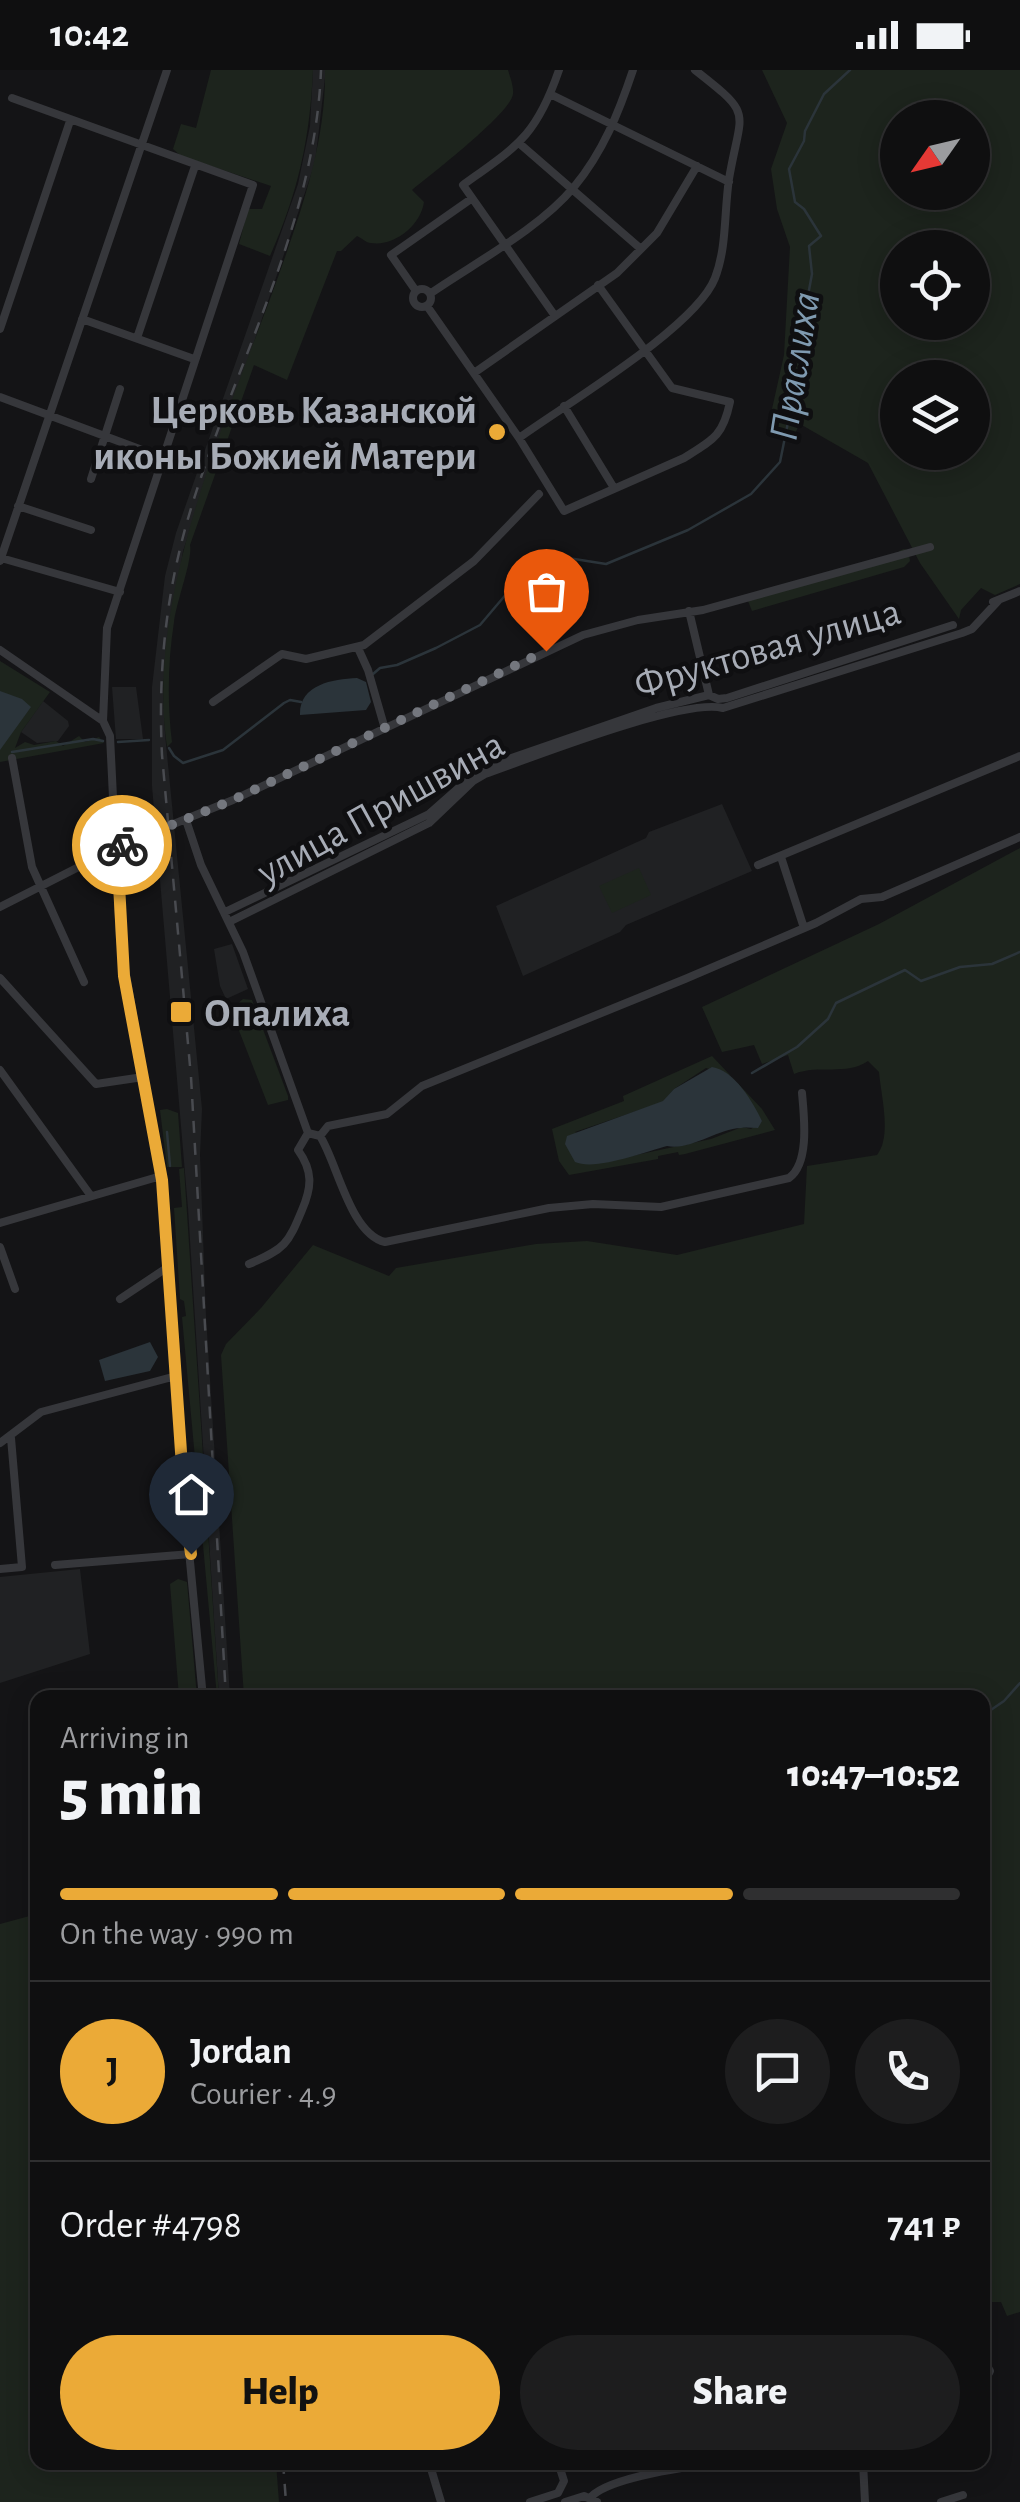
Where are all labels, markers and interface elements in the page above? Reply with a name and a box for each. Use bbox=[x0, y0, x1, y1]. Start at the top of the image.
text: 10:42 bbox=[50, 16, 129, 54]
north arrow bbox=[880, 100, 990, 210]
map controls bbox=[880, 100, 990, 470]
button: locate bbox=[880, 230, 990, 340]
water label: Праслиха bbox=[763, 289, 828, 444]
button: layers bbox=[880, 360, 990, 470]
place label: Церковь Казанской иконы Божией Матери bbox=[93, 391, 477, 477]
marker: Церковь Казанской иконы Божией Матери bbox=[486, 421, 508, 443]
pin bbox=[504, 549, 589, 652]
icon: bag bbox=[519, 564, 574, 619]
street label: Фруктовая улица bbox=[630, 592, 905, 706]
street label: улица Пришвина bbox=[250, 724, 511, 894]
courier bbox=[72, 795, 172, 895]
icon: bike bbox=[95, 818, 150, 873]
place label: Опалиха bbox=[204, 994, 350, 1034]
marker: Опалиха bbox=[168, 999, 194, 1025]
pin bbox=[149, 1452, 234, 1555]
icon: home bbox=[164, 1467, 219, 1522]
text: Arriving in bbox=[60, 1722, 189, 1754]
text: 10:47–10:52 bbox=[787, 1756, 960, 1794]
text: 5 min bbox=[60, 1762, 203, 1827]
text: On the way · 990 m bbox=[60, 1918, 294, 1950]
button: chat bbox=[725, 2019, 830, 2124]
button: phone bbox=[855, 2019, 960, 2124]
text: Jordan bbox=[190, 2033, 292, 2071]
text: J bbox=[106, 2052, 119, 2090]
text: Courier · 4.9 bbox=[190, 2078, 337, 2110]
text: Order #4798 bbox=[60, 2207, 242, 2245]
text: 741 ₽ bbox=[887, 2207, 960, 2245]
button: Help bbox=[60, 2335, 500, 2450]
button: Share bbox=[520, 2335, 960, 2450]

